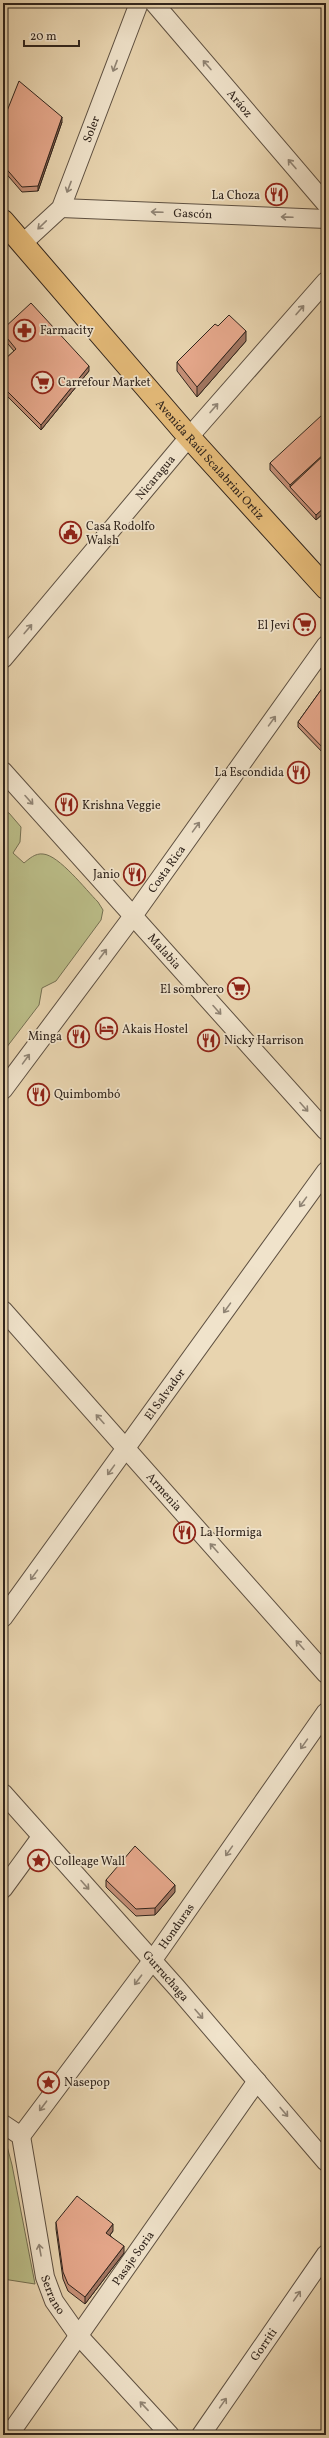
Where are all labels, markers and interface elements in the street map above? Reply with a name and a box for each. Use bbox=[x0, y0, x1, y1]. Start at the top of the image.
scale bar bbox=[24, 22, 79, 48]
text: 20 m bbox=[30, 29, 57, 45]
one-way arrow bbox=[111, 59, 119, 71]
one-way arrow bbox=[203, 60, 212, 70]
street label: Aráoz bbox=[223, 87, 256, 121]
street label: Soler bbox=[80, 114, 104, 145]
one-way arrow bbox=[287, 159, 296, 169]
one-way arrow bbox=[64, 180, 72, 192]
restaurant icon: La Choza bbox=[263, 182, 289, 208]
place label: La Choza bbox=[212, 188, 260, 204]
street label: Gascón bbox=[173, 206, 213, 223]
one-way arrow bbox=[151, 208, 164, 215]
one-way arrow bbox=[281, 214, 294, 221]
one-way arrow bbox=[37, 221, 47, 230]
one-way arrow bbox=[296, 305, 305, 315]
pharmacy icon: Farmacity bbox=[12, 317, 38, 343]
place label: Farmacity bbox=[40, 323, 94, 339]
supermarket icon: Carrefour Market bbox=[29, 369, 55, 395]
place label: Carrefour Market bbox=[58, 375, 151, 391]
street label: Avenida Raúl Scalabrini Ortiz bbox=[151, 397, 267, 524]
one-way arrow bbox=[210, 402, 219, 413]
street label: Nicaragua bbox=[133, 452, 179, 504]
place label: Casa Rodolfo Walsh bbox=[86, 519, 155, 549]
public building icon: Casa Rodolfo Walsh bbox=[58, 520, 84, 546]
supermarket icon: El Jevi bbox=[292, 612, 318, 638]
place label: El Jevi bbox=[257, 618, 290, 634]
one-way arrow bbox=[24, 624, 32, 635]
one-way arrow bbox=[268, 716, 276, 727]
restaurant icon: La Escondida bbox=[286, 759, 312, 785]
place label: La Escondida bbox=[215, 765, 284, 781]
restaurant icon: Krishna Veggie bbox=[54, 792, 80, 818]
one-way arrow bbox=[24, 795, 34, 805]
place label: Krishna Veggie bbox=[82, 798, 161, 814]
one-way arrow bbox=[192, 821, 200, 832]
street label: Costa Rica bbox=[145, 842, 190, 897]
restaurant icon: Janio bbox=[122, 861, 148, 887]
place label: Janio bbox=[93, 867, 120, 883]
street label: Malabia bbox=[144, 930, 184, 973]
one-way arrow bbox=[99, 949, 107, 960]
supermarket icon: El sombrero bbox=[226, 976, 252, 1002]
place label: El sombrero bbox=[160, 982, 224, 998]
one-way arrow bbox=[213, 1005, 222, 1016]
hotel icon: Akais Hostel bbox=[93, 1016, 119, 1042]
place label: Akais Hostel bbox=[122, 1022, 188, 1038]
restaurant icon: Minga bbox=[65, 1023, 91, 1049]
restaurant icon: Nicky Harrison bbox=[196, 1027, 222, 1053]
place label: Minga bbox=[28, 1029, 62, 1045]
place label: Nicky Harrison bbox=[224, 1033, 304, 1049]
one-way arrow bbox=[22, 1053, 30, 1064]
restaurant icon: Quimbombó bbox=[26, 1081, 52, 1107]
place label: Quimbombó bbox=[54, 1087, 120, 1103]
one-way arrow bbox=[300, 1102, 309, 1112]
one-way arrow bbox=[299, 1197, 307, 1208]
one-way arrow bbox=[223, 1302, 231, 1313]
street label: El Salvador bbox=[141, 1366, 190, 1424]
one-way arrow bbox=[95, 1414, 105, 1424]
one-way arrow bbox=[106, 1464, 115, 1475]
street label: Armenia bbox=[142, 1470, 185, 1515]
restaurant icon: La Hormiga bbox=[172, 1519, 198, 1545]
place label: La Hormiga bbox=[200, 1525, 262, 1541]
one-way arrow bbox=[210, 1543, 219, 1553]
one-way arrow bbox=[30, 1570, 38, 1581]
one-way arrow bbox=[296, 1640, 305, 1650]
one-way arrow bbox=[300, 1738, 308, 1749]
one-way arrow bbox=[225, 1845, 233, 1856]
place icon: Colleage Wall bbox=[26, 1848, 52, 1874]
place label: Colleage Wall bbox=[54, 1854, 126, 1870]
one-way arrow bbox=[80, 1880, 89, 1891]
street label: Honduras bbox=[156, 1901, 199, 1953]
street label: Gurruchaga bbox=[139, 1948, 192, 2005]
one-way arrow bbox=[134, 1974, 142, 1985]
one-way arrow bbox=[194, 2009, 204, 2019]
place icon: Nasepop bbox=[36, 2069, 62, 2095]
place label: Nasepop bbox=[64, 2075, 110, 2091]
one-way arrow bbox=[39, 2101, 47, 2112]
one-way arrow bbox=[279, 2107, 288, 2118]
street label: Pasaje Soria bbox=[109, 2228, 158, 2289]
one-way arrow bbox=[36, 2244, 44, 2257]
street label: Serrano bbox=[36, 2273, 68, 2318]
one-way arrow bbox=[293, 2291, 301, 2302]
street label: Gorriti bbox=[247, 2325, 282, 2365]
one-way arrow bbox=[219, 2398, 227, 2409]
one-way arrow bbox=[139, 2401, 148, 2411]

